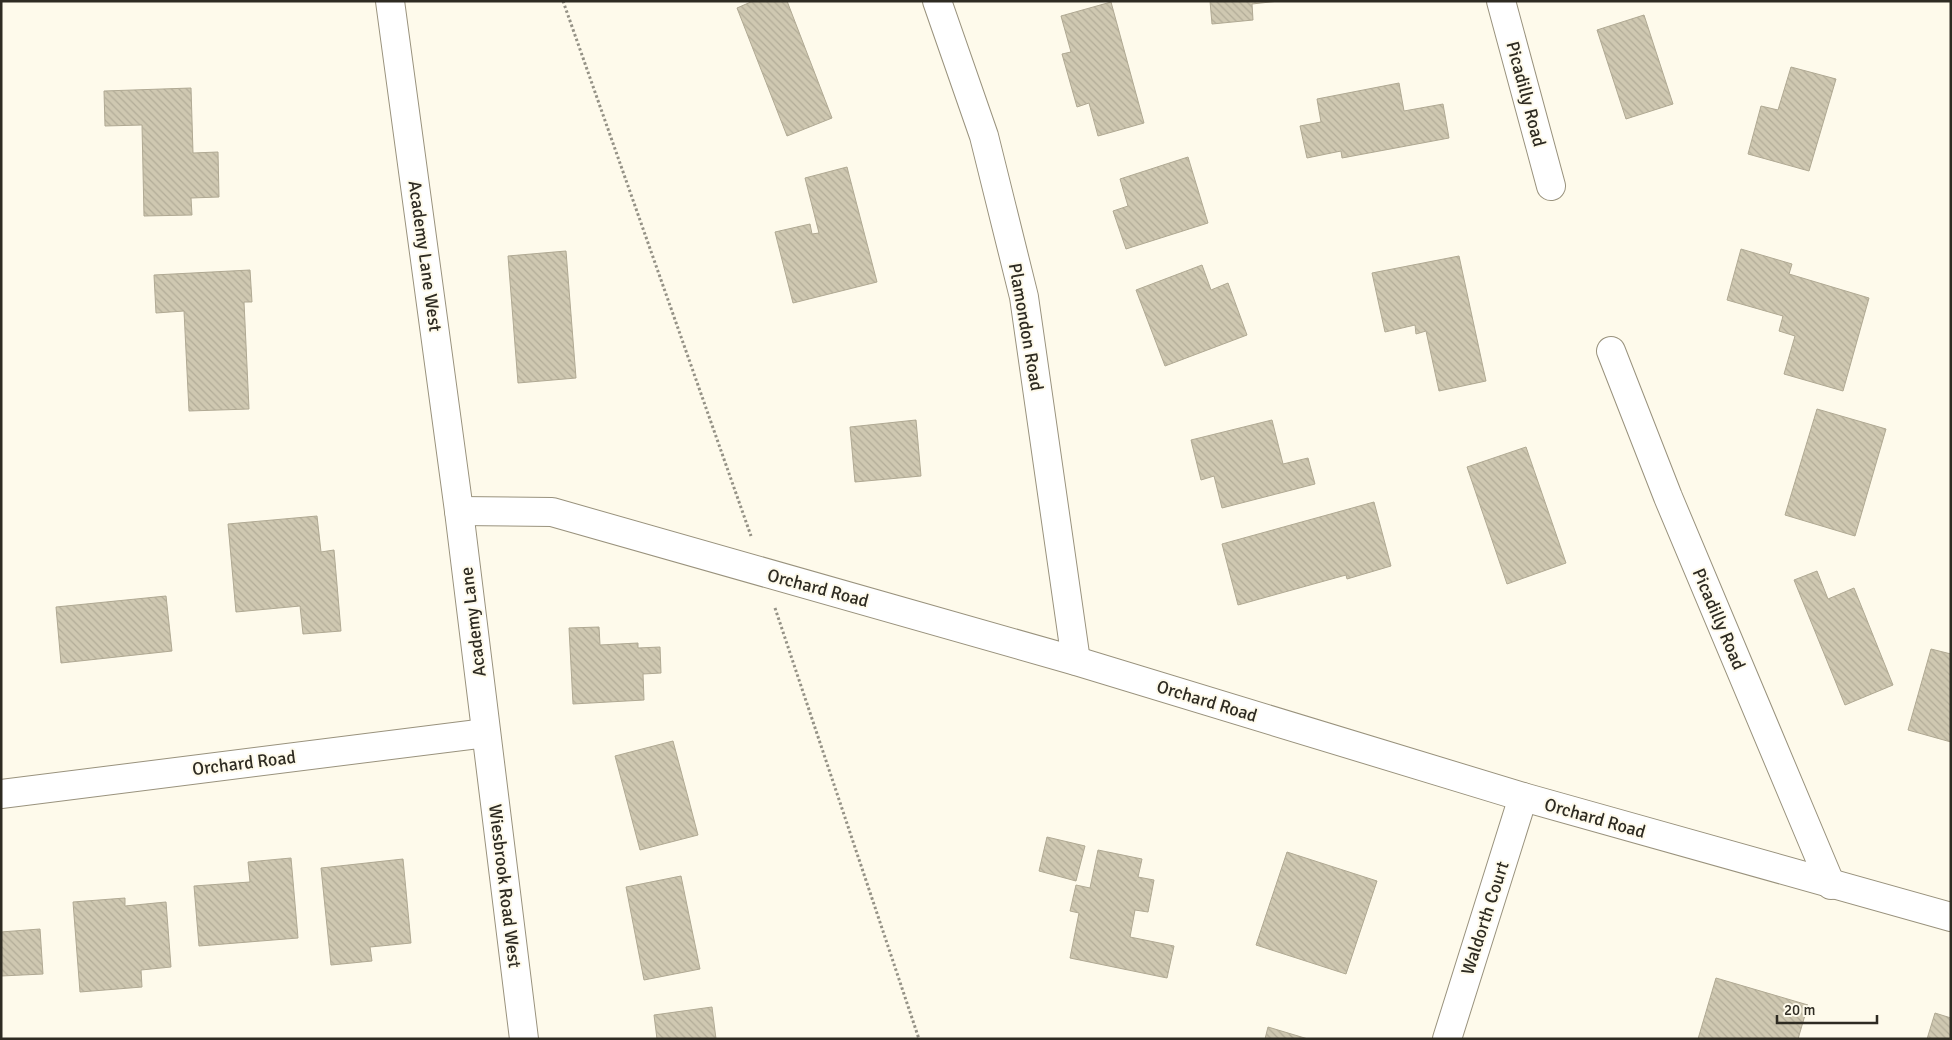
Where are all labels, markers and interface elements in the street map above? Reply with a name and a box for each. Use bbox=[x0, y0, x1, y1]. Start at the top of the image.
street label: Picadilly Road bbox=[1501, 39, 1551, 149]
street label: Academy Lane West bbox=[404, 179, 446, 333]
street label: Plamondon Road bbox=[1004, 261, 1048, 393]
street label: Orchard Road bbox=[765, 564, 871, 612]
street label: Picadilly Road bbox=[1688, 565, 1750, 673]
street label: Academy Lane bbox=[455, 566, 491, 678]
street label: Orchard Road bbox=[1154, 675, 1260, 727]
street label: Orchard Road bbox=[191, 746, 297, 780]
street label: Orchard Road bbox=[1542, 793, 1648, 843]
street label: Wiesbrook Road West bbox=[484, 803, 526, 969]
street label: Waldorth Court bbox=[1456, 858, 1514, 978]
scale bar bbox=[1777, 992, 1877, 1024]
text: 20 m bbox=[1784, 1001, 1815, 1019]

